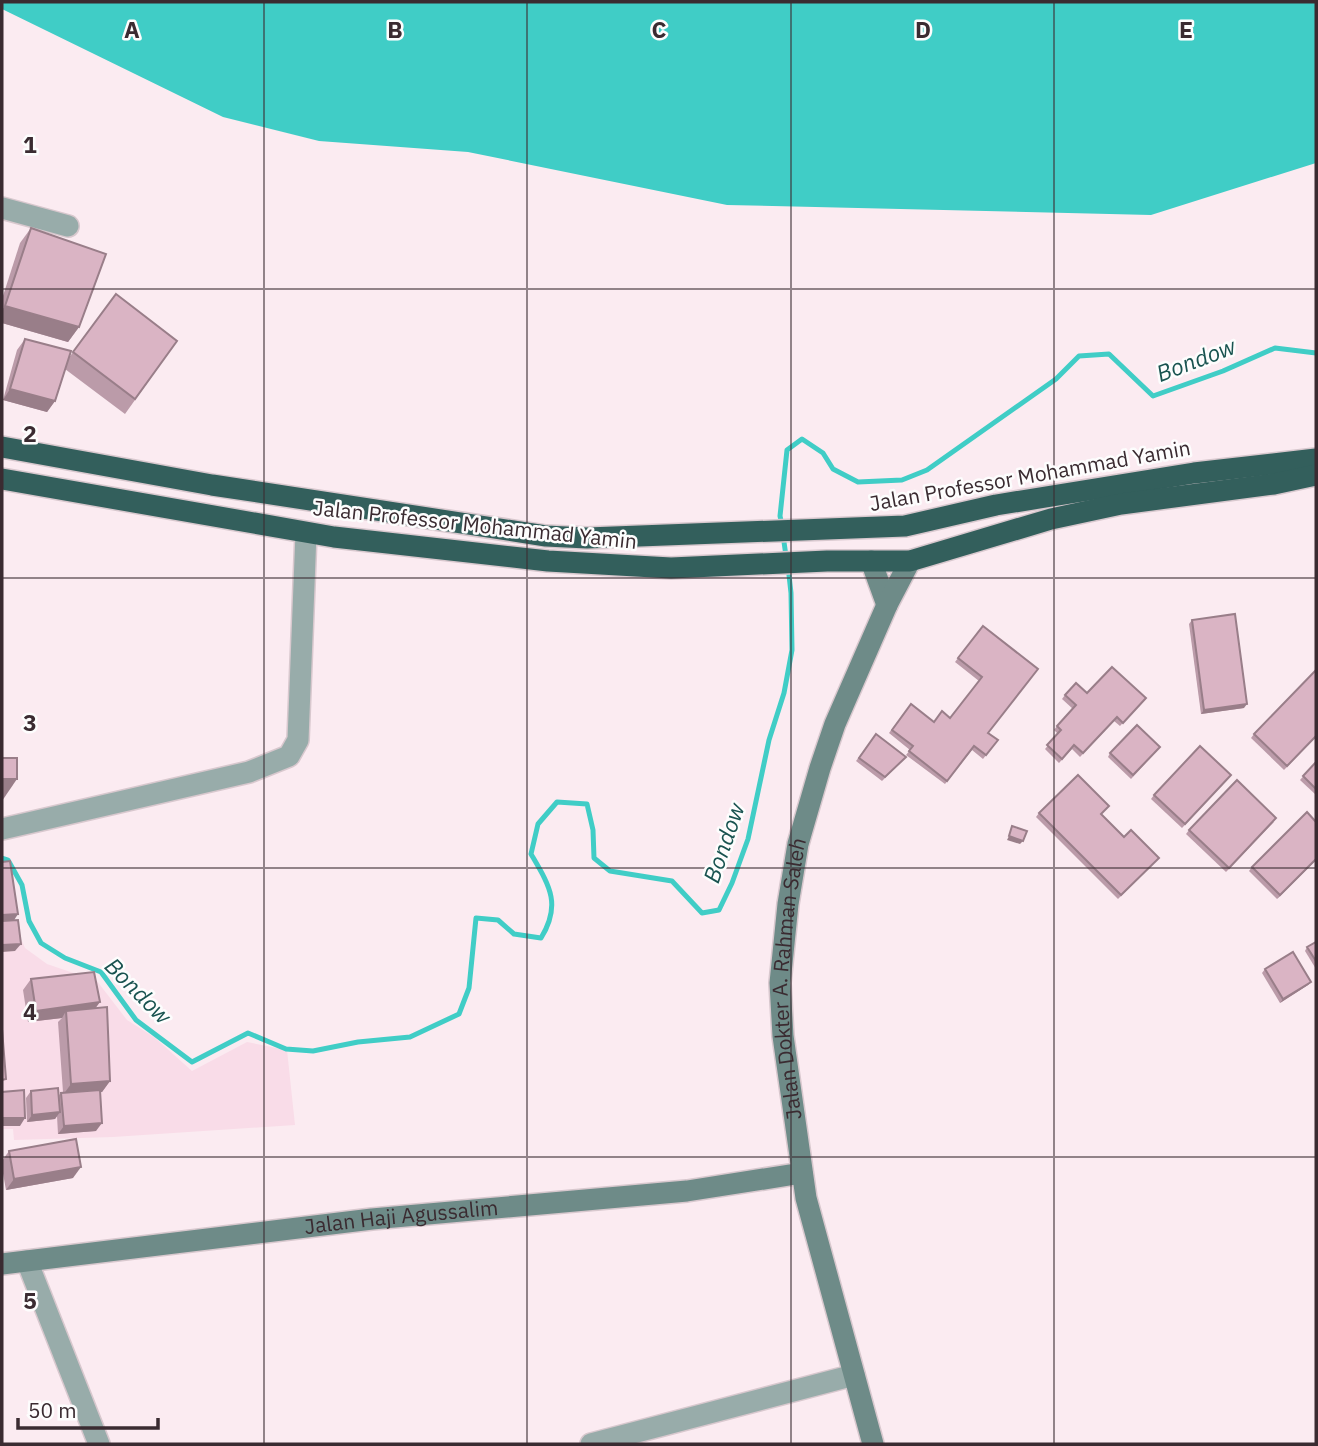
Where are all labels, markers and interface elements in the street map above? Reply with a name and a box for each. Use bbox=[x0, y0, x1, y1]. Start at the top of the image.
text: A bbox=[124, 14, 140, 44]
text: B bbox=[387, 14, 403, 44]
text: C bbox=[652, 14, 667, 44]
text: D bbox=[915, 14, 931, 44]
text: E bbox=[1179, 14, 1193, 44]
text: 1 bbox=[23, 129, 37, 159]
water label: Bondow bbox=[1152, 330, 1240, 388]
text: 2 bbox=[23, 418, 37, 448]
street label: Jalan Professor Mohammad Yamin bbox=[867, 433, 1193, 517]
street label: Jalan Professor Mohammad Yamin bbox=[312, 493, 638, 555]
text: 3 bbox=[23, 707, 37, 737]
water label: Bondow bbox=[695, 798, 751, 887]
street label: Jalan Dokter A. Rahman Saleh bbox=[765, 834, 812, 1122]
water label: Bondow bbox=[99, 951, 179, 1031]
text: 4 bbox=[23, 996, 37, 1026]
street label: Jalan Haji Agussalim bbox=[303, 1193, 499, 1240]
text: 5 bbox=[23, 1285, 37, 1315]
scale bar bbox=[18, 1386, 158, 1430]
text: 50 m bbox=[28, 1396, 77, 1424]

